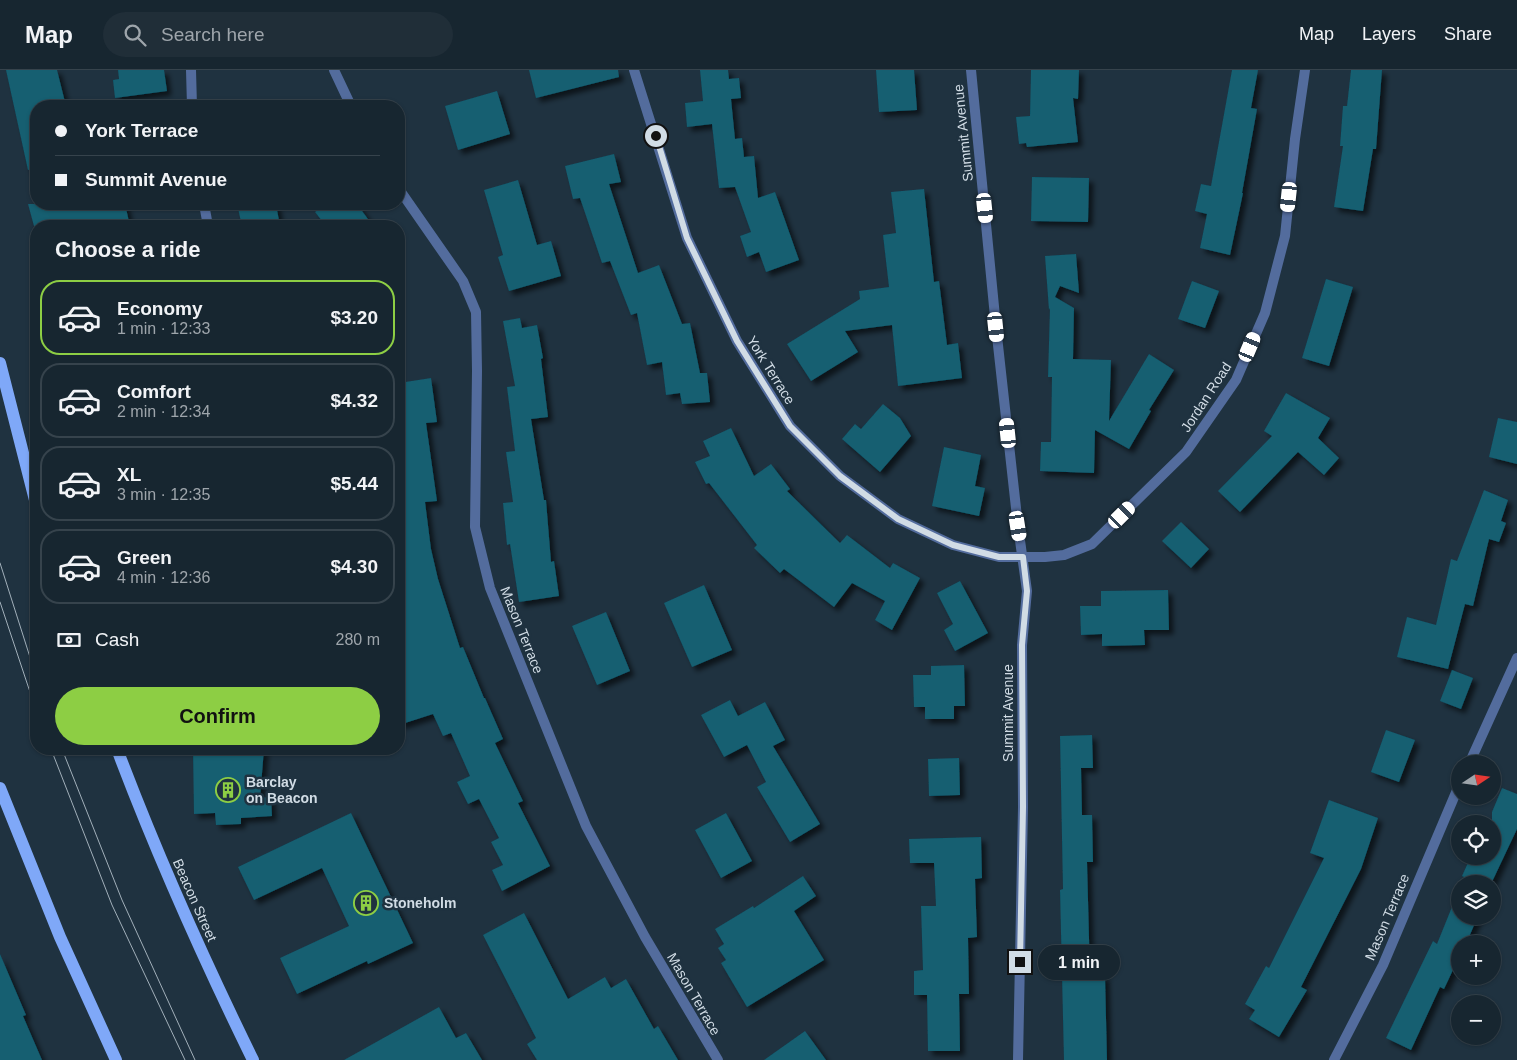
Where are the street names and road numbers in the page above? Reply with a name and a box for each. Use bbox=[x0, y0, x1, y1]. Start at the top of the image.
street label: Summit Avenue bbox=[950, 83, 976, 182]
street label: York Terrace bbox=[744, 333, 799, 407]
street label: Jordan Road bbox=[1177, 359, 1235, 435]
street label: Mason Terrace bbox=[497, 584, 547, 676]
street label: Summit Avenue bbox=[1000, 664, 1016, 762]
street label: Beacon Street bbox=[170, 856, 220, 944]
street label: Mason Terrace bbox=[1362, 871, 1412, 963]
street label: Mason Terrace bbox=[664, 950, 724, 1038]

